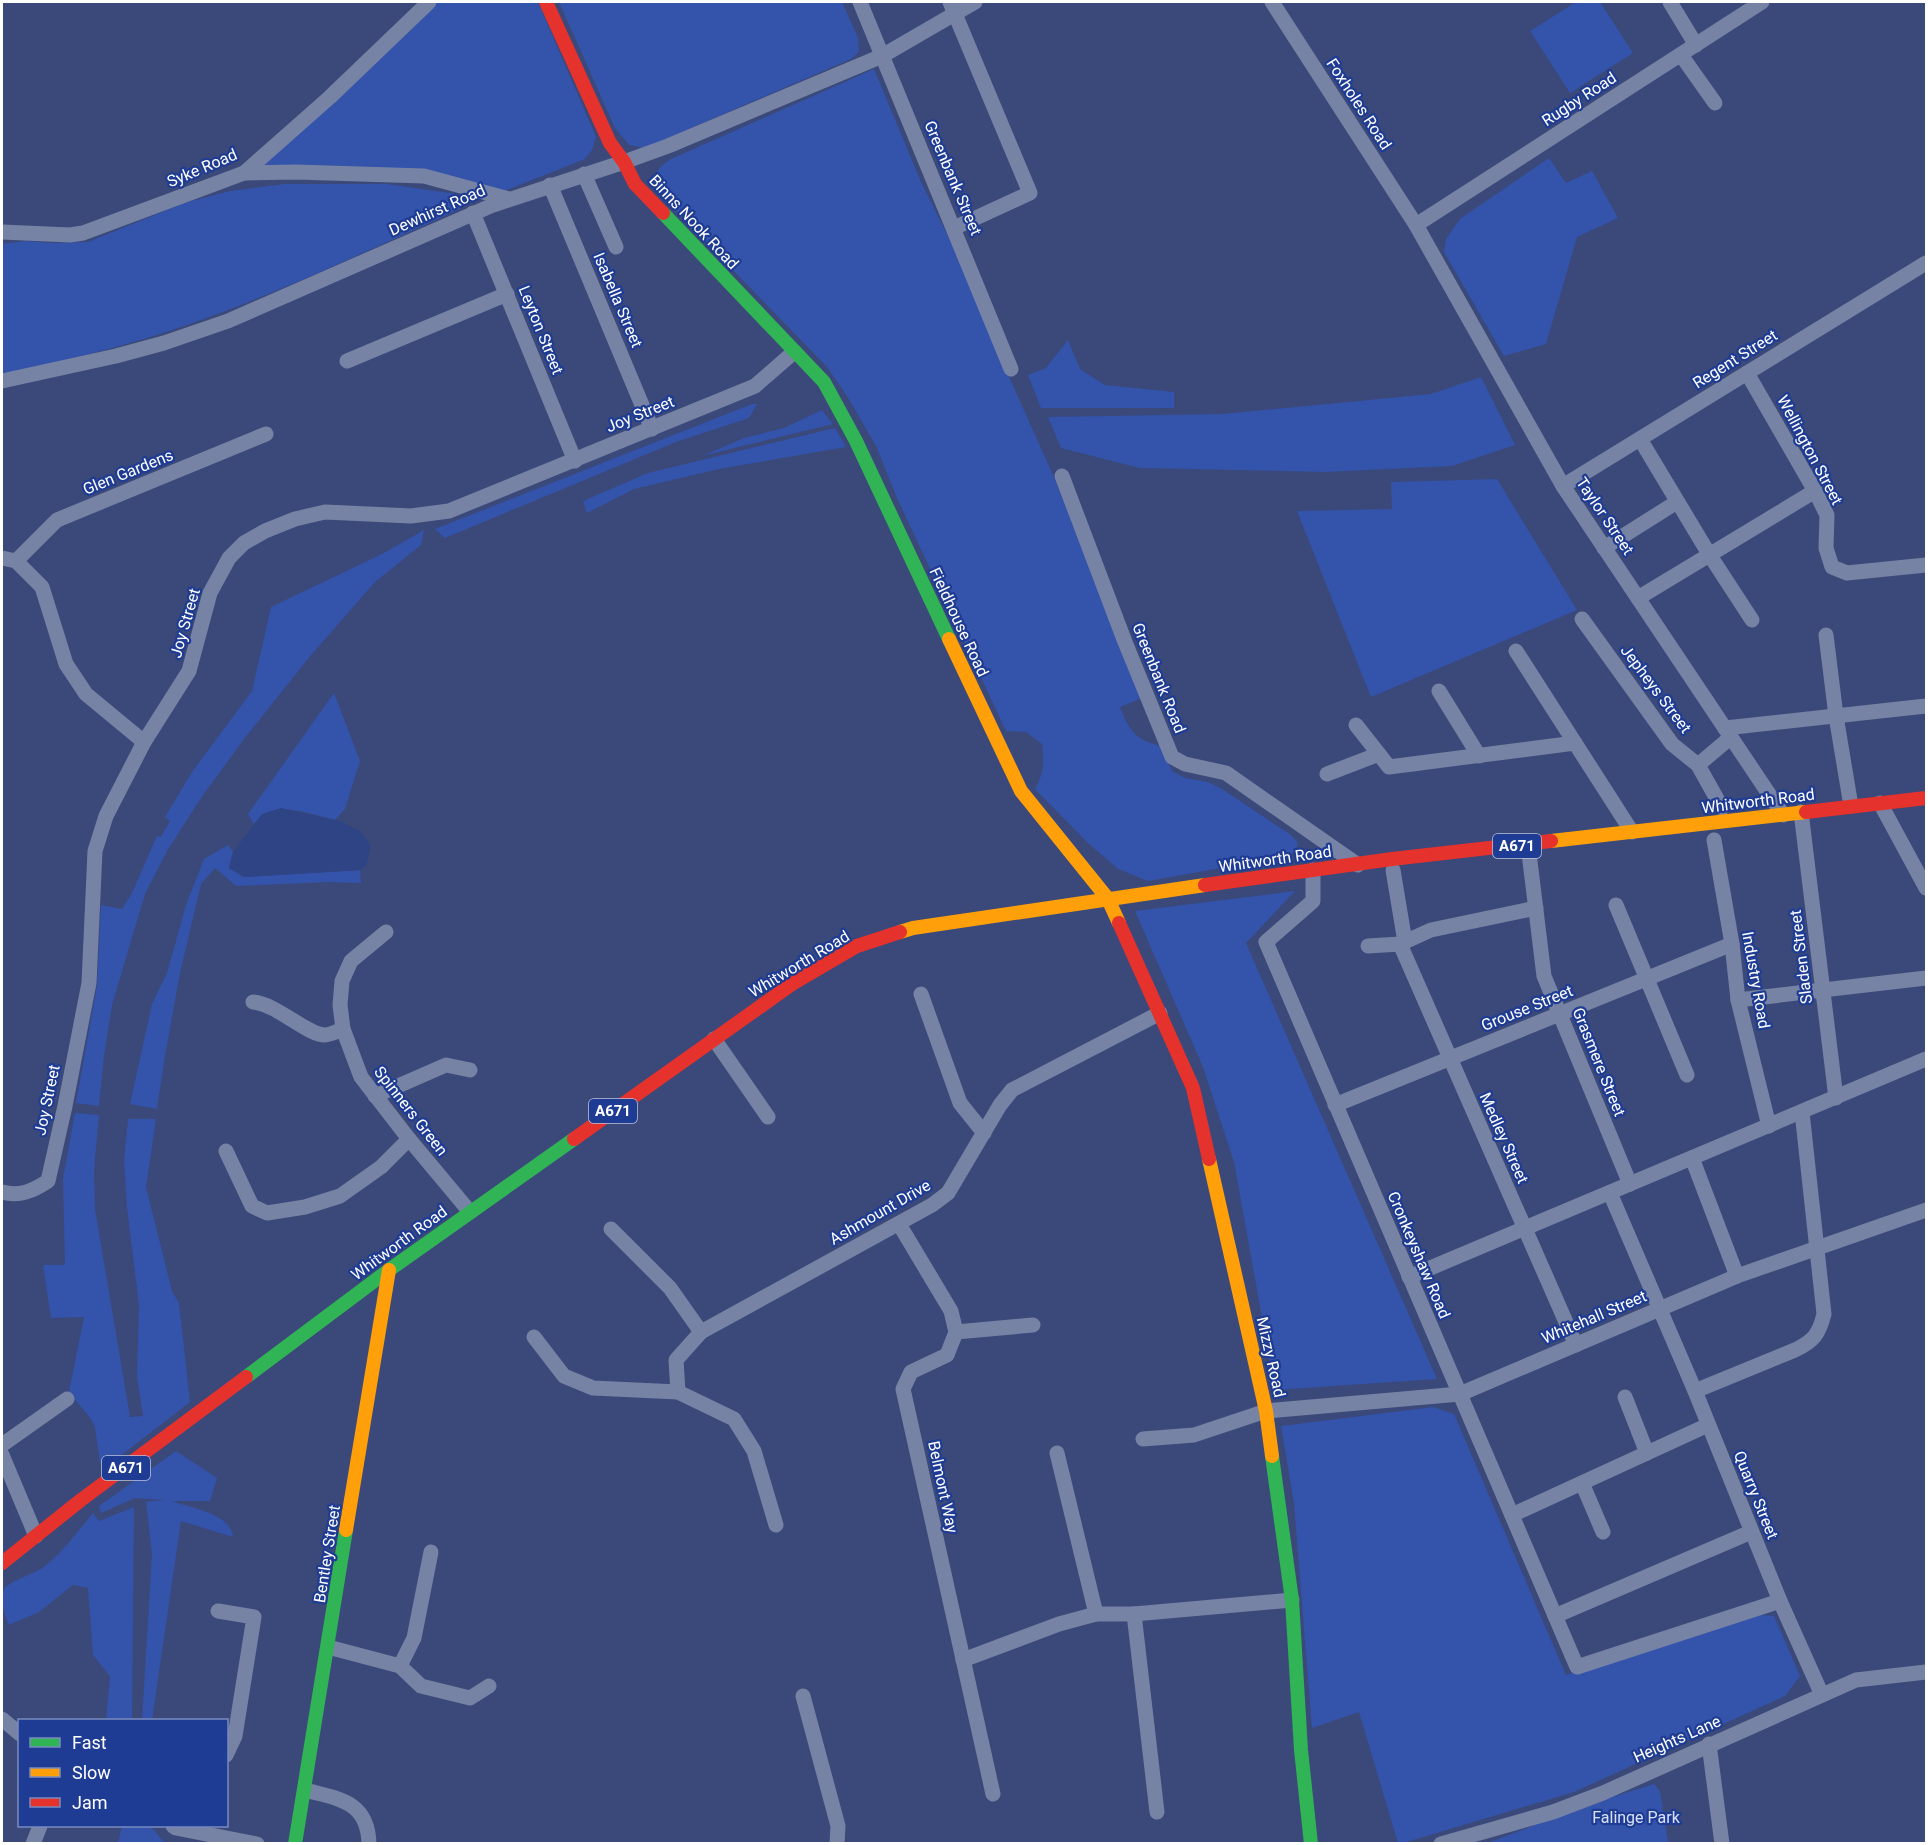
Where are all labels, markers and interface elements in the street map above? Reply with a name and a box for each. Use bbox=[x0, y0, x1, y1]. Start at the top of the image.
street label: Foxholes Road bbox=[1322, 55, 1396, 153]
street label: Rugby Road bbox=[1538, 68, 1620, 130]
street label: Greenbank Street bbox=[920, 118, 986, 238]
street label: Syke Road bbox=[164, 145, 240, 191]
street label: Binns Nook Road bbox=[645, 171, 743, 273]
street label: Dewhirst Road bbox=[386, 180, 488, 240]
street label: Isabella Street bbox=[589, 250, 647, 350]
street label: Leyton Street bbox=[515, 283, 567, 377]
street label: Regent Street bbox=[1689, 325, 1781, 393]
street label: Joy Street bbox=[603, 392, 677, 436]
street label: Wellington Street bbox=[1773, 392, 1847, 508]
street label: Glen Gardens bbox=[80, 445, 176, 499]
street label: Taylor Street bbox=[1572, 474, 1638, 558]
street label: Fieldhouse Road bbox=[925, 564, 993, 680]
street label: Joy Street bbox=[166, 586, 204, 660]
street label: Greenbank Road bbox=[1128, 620, 1190, 736]
street label: Jepheys Street bbox=[1617, 641, 1695, 737]
street label: Whitworth Road bbox=[1700, 785, 1816, 817]
road number: A671 bbox=[1493, 834, 1541, 858]
street label: Whitworth Road bbox=[1217, 842, 1333, 876]
street label: Sladen Street bbox=[1786, 909, 1816, 1005]
street label: Whitworth Road bbox=[745, 927, 853, 1001]
street label: Industry Road bbox=[1738, 930, 1774, 1030]
street label: Grouse Street bbox=[1478, 981, 1576, 1035]
street label: Grasmere Street bbox=[1569, 1005, 1629, 1119]
street label: Joy Street bbox=[30, 1063, 64, 1137]
street label: Spinners Green bbox=[370, 1063, 452, 1159]
street label: Medley Street bbox=[1475, 1090, 1533, 1186]
road number: A671 bbox=[589, 1099, 637, 1123]
street label: Ashmount Drive bbox=[826, 1175, 934, 1249]
street label: Cronkeyshaw Road bbox=[1384, 1189, 1454, 1321]
street label: Whitworth Road bbox=[347, 1202, 451, 1284]
street label: Whitehall Street bbox=[1539, 1286, 1649, 1348]
street label: Mizzy Road bbox=[1253, 1315, 1289, 1399]
street label: Belmont Way bbox=[924, 1439, 962, 1535]
street label: Quarry Street bbox=[1730, 1448, 1782, 1542]
road number: A671 bbox=[102, 1456, 150, 1480]
street label: Bentley Street bbox=[310, 1504, 344, 1604]
street label: Heights Lane bbox=[1630, 1711, 1724, 1767]
legend bbox=[18, 1719, 228, 1827]
text: Fast bbox=[72, 1732, 107, 1753]
text: Slow bbox=[72, 1762, 111, 1783]
text: Jam bbox=[72, 1792, 108, 1813]
park label: Falinge Park bbox=[1592, 1808, 1681, 1827]

